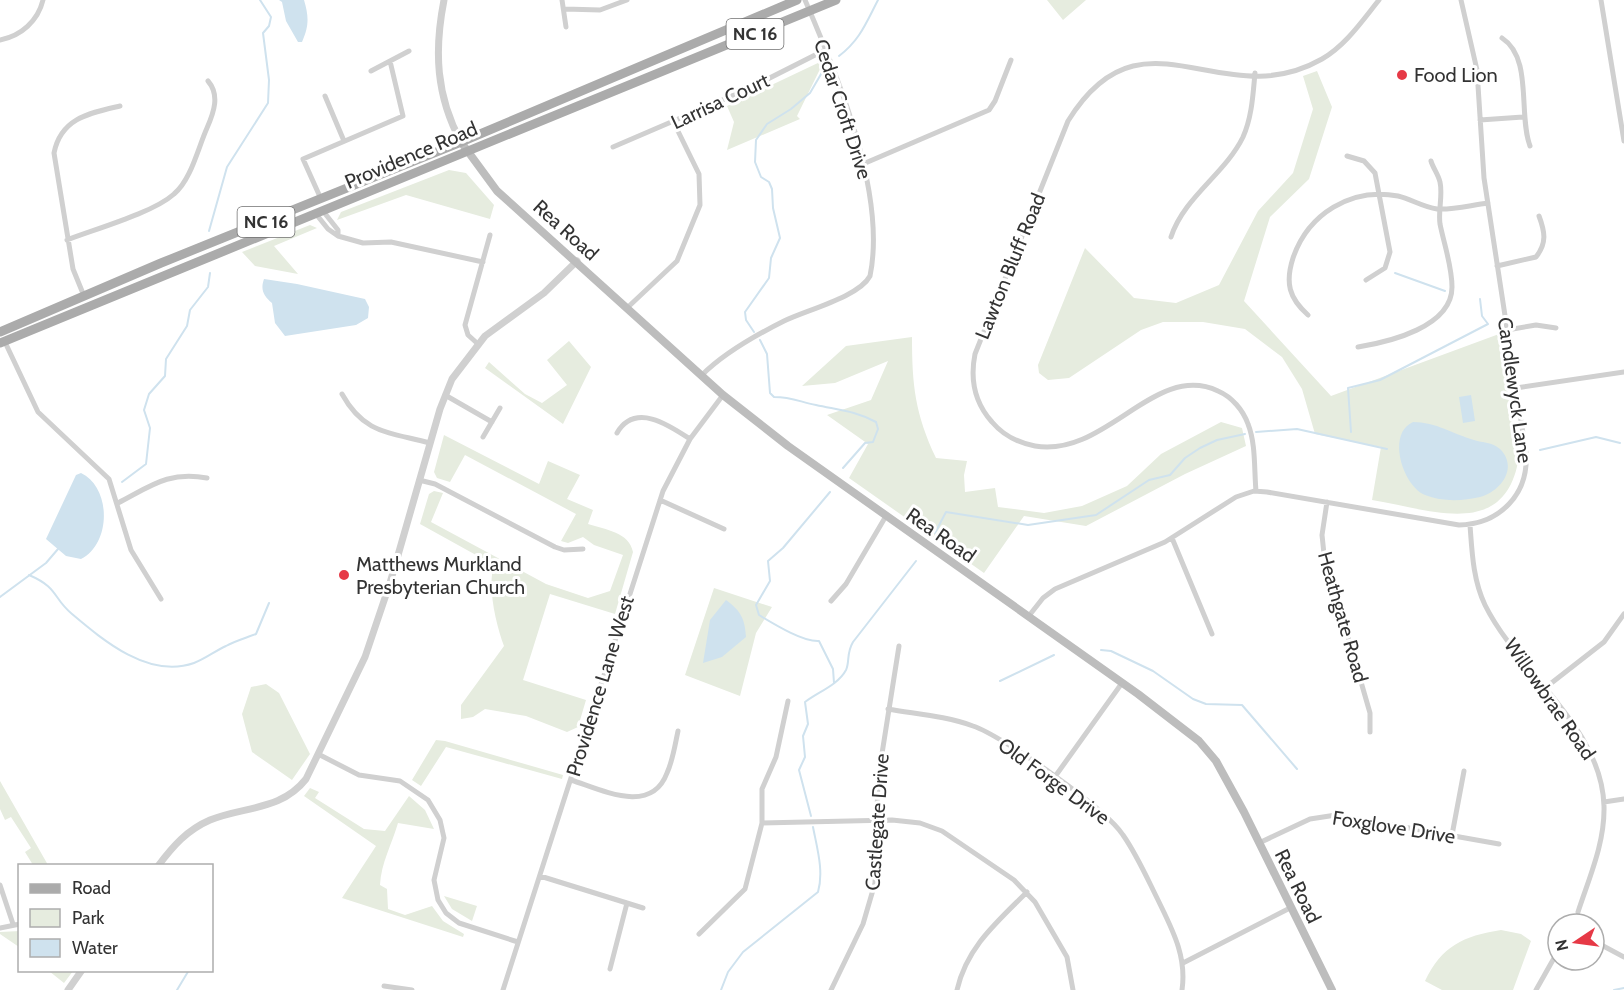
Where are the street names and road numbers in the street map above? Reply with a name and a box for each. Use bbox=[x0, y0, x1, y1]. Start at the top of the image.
road number: NC 16 bbox=[726, 19, 783, 49]
street label: Cedar Croft Drive bbox=[809, 36, 877, 182]
street label: Larrisa Court bbox=[667, 68, 773, 134]
street label: Providence Road bbox=[341, 116, 481, 194]
street label: Lawton Bluff Road bbox=[970, 189, 1050, 343]
street label: Rea Road bbox=[528, 195, 604, 265]
road number: NC 16 bbox=[238, 207, 294, 237]
street label: Candlewyck Lane bbox=[1493, 316, 1537, 464]
street label: Rea Road bbox=[902, 502, 980, 568]
street label: Heathgate Road bbox=[1313, 549, 1373, 685]
street label: Providence Lane West bbox=[561, 593, 639, 779]
street label: Willowbrae Road bbox=[1499, 634, 1601, 764]
street label: Old Forge Drive bbox=[994, 733, 1114, 829]
street label: Castlegate Drive bbox=[860, 753, 894, 891]
street label: Foxglove Drive bbox=[1331, 805, 1457, 849]
street label: Rea Road bbox=[1270, 845, 1326, 927]

